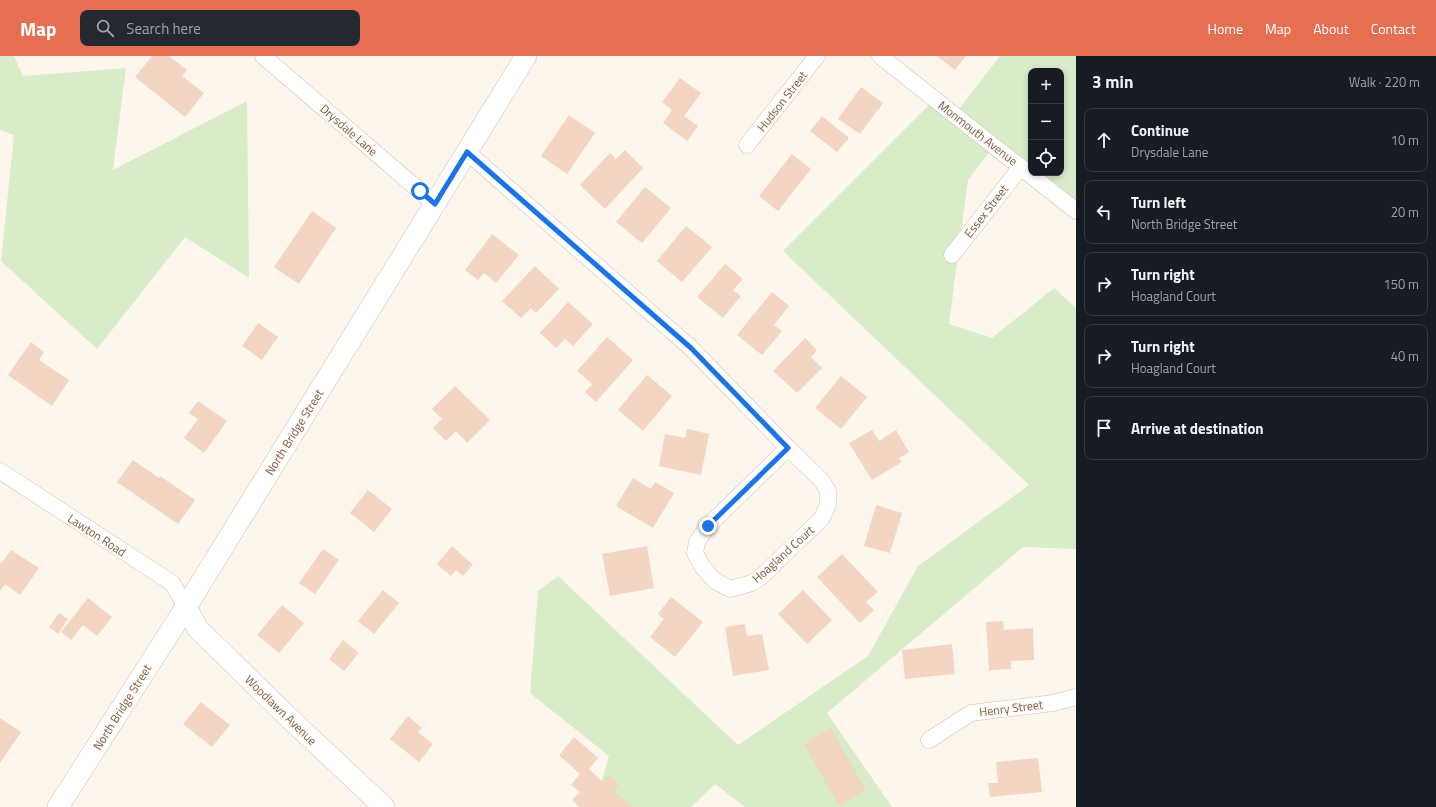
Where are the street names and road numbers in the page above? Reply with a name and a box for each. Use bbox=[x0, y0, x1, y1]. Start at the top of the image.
street label: Hudson Street bbox=[752, 66, 812, 136]
street label: Monmouth Avenue bbox=[934, 96, 1022, 170]
street label: Drysdale Lane bbox=[316, 99, 382, 161]
street label: Essex Street bbox=[959, 180, 1013, 242]
street label: North Bridge Street bbox=[260, 385, 328, 479]
street label: Lawton Road bbox=[64, 509, 130, 561]
street label: Hoagland Court bbox=[748, 520, 819, 587]
street label: North Bridge Street bbox=[88, 660, 156, 754]
street label: Woodlawn Avenue bbox=[241, 671, 321, 749]
street label: Henry Street bbox=[978, 695, 1045, 721]

